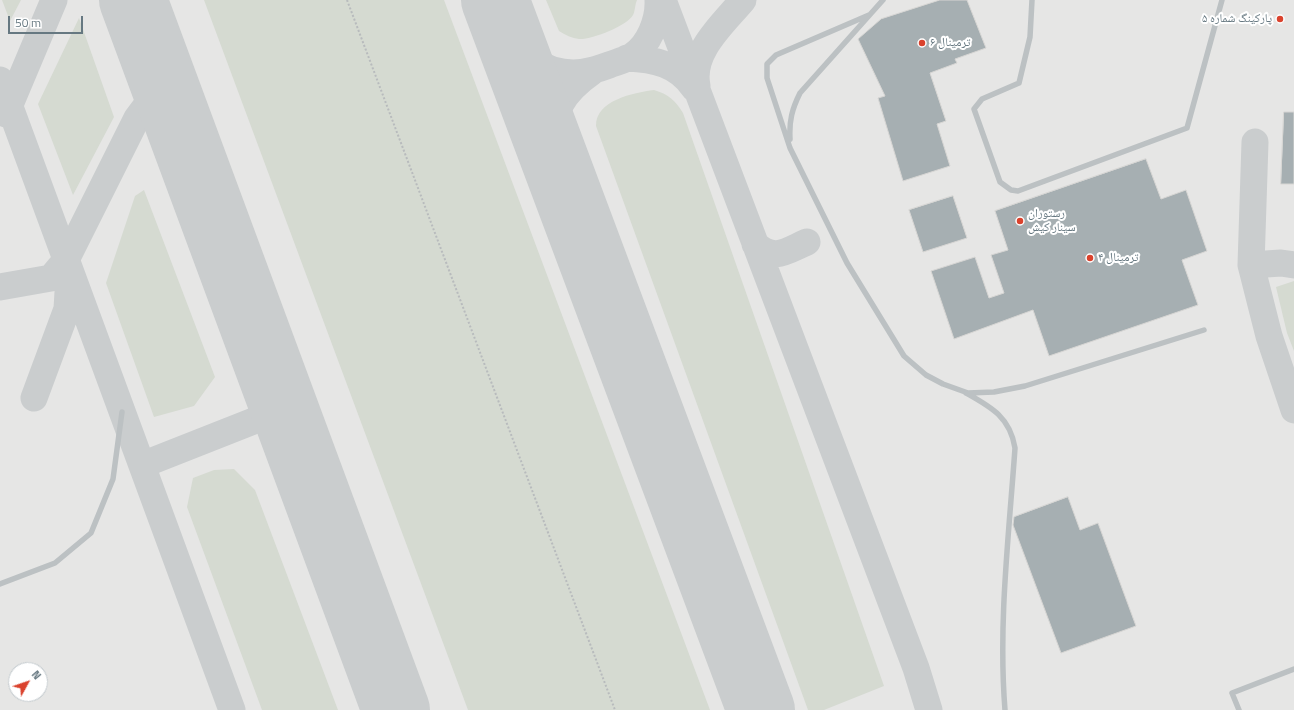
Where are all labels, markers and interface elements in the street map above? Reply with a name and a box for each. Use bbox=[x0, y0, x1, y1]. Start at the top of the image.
scale bar bbox=[10, 8, 85, 34]
place label: پارکینگ شماره ۵ bbox=[1202, 12, 1272, 26]
text: 50 m bbox=[15, 13, 41, 32]
marker: پارکینگ شماره ۵ bbox=[1275, 14, 1285, 24]
place label: ترمینال ۶ bbox=[930, 36, 970, 50]
marker: ترمینال ۶ bbox=[917, 38, 927, 48]
place label: رستوران سینار کیش bbox=[1028, 207, 1076, 235]
marker: رستوران سینار کیش bbox=[1015, 216, 1025, 226]
place label: ترمینال ۴ bbox=[1098, 251, 1138, 265]
marker: ترمینال ۴ bbox=[1085, 253, 1095, 263]
north arrow bbox=[8, 662, 48, 702]
text: N bbox=[28, 667, 45, 683]

